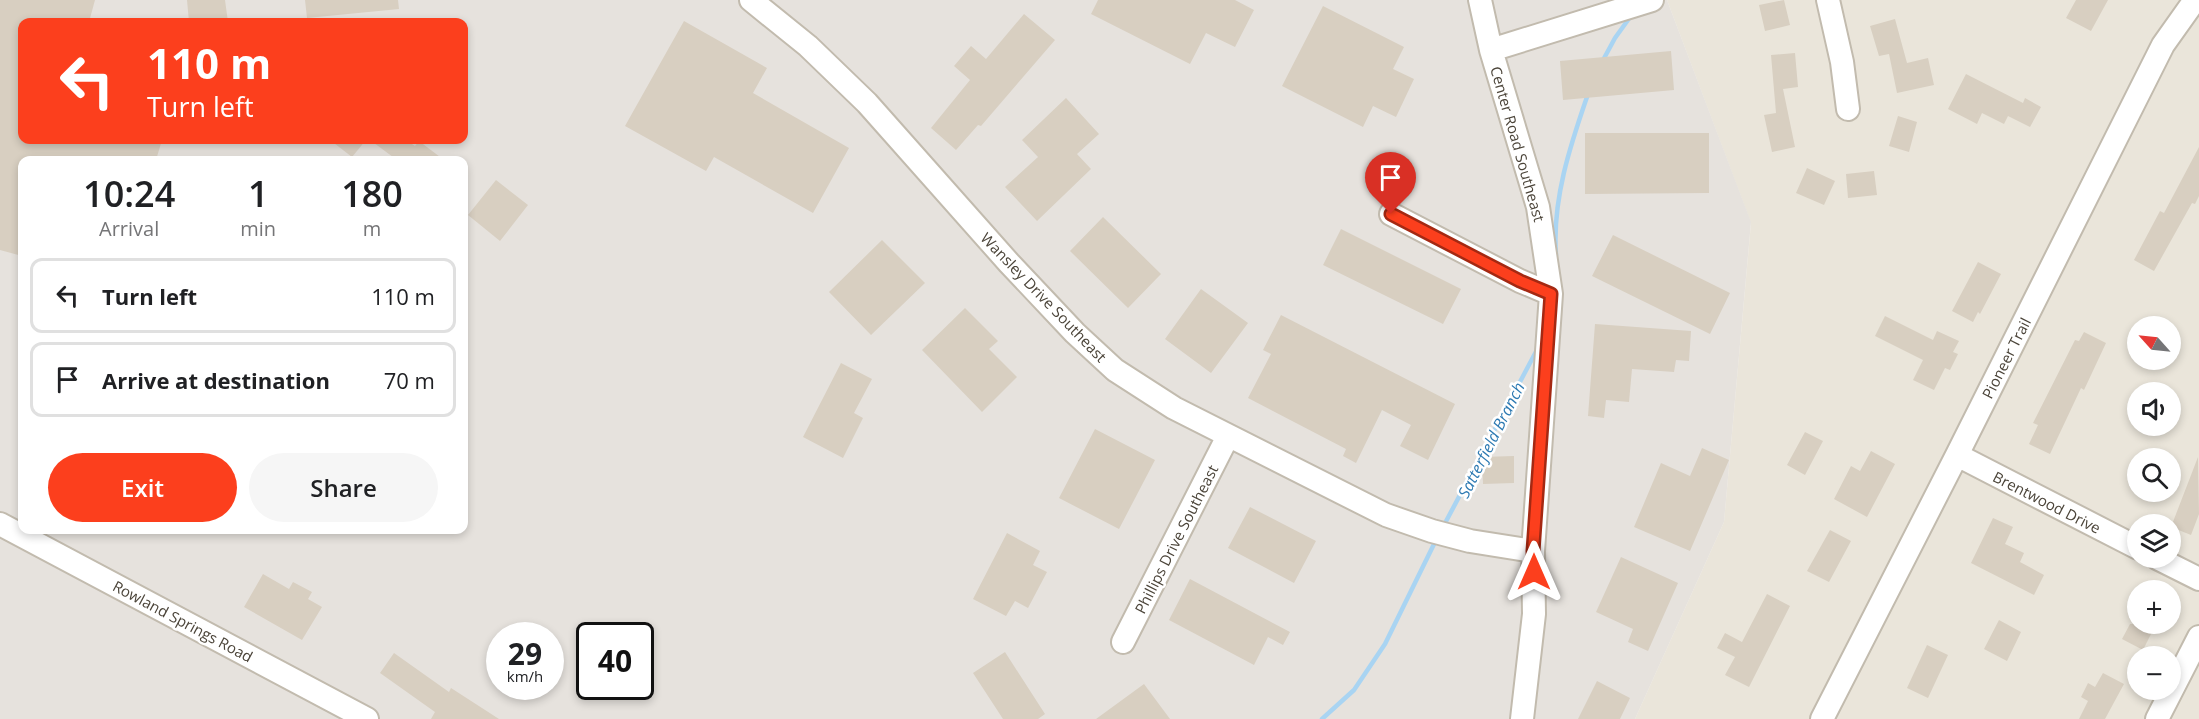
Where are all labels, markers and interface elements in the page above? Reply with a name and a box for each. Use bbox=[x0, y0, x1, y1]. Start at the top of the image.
text: 110 m bbox=[147, 34, 271, 91]
icon: left bbox=[48, 42, 126, 120]
street label: Center Road Southeast bbox=[1486, 64, 1550, 224]
text: Turn left bbox=[147, 88, 254, 125]
pin bbox=[1365, 152, 1416, 214]
icon: arrive bbox=[1374, 161, 1407, 194]
text: 10:24 bbox=[83, 169, 175, 218]
text: 1 bbox=[248, 169, 269, 218]
text: 180 bbox=[341, 169, 403, 218]
text: Arrival bbox=[99, 215, 159, 242]
text: min bbox=[240, 215, 276, 242]
text: m bbox=[363, 215, 381, 242]
street label: Wansley Drive Southeast bbox=[977, 228, 1111, 366]
icon: left bbox=[51, 279, 84, 312]
text: Turn left bbox=[102, 281, 197, 311]
text: 110 m bbox=[371, 281, 435, 311]
street label: Pioneer Trail bbox=[1977, 314, 2035, 402]
north arrow bbox=[2127, 316, 2181, 370]
map controls bbox=[2127, 316, 2181, 700]
icon: arrive bbox=[51, 363, 84, 396]
text: Arrive at destination bbox=[102, 365, 330, 395]
text: 70 m bbox=[384, 365, 435, 395]
water label: Satterfield Branch bbox=[1452, 378, 1530, 502]
button: sound bbox=[2127, 382, 2181, 436]
button: search bbox=[2127, 448, 2181, 502]
button: Exit bbox=[48, 453, 237, 522]
button: Share bbox=[249, 453, 438, 522]
street label: Phillips Drive Southeast bbox=[1130, 461, 1222, 617]
street label: Brentwood Drive bbox=[1990, 466, 2104, 538]
button: layers bbox=[2127, 514, 2181, 568]
position arrow bbox=[1502, 540, 1566, 604]
street label: Rowland Springs Road bbox=[110, 576, 256, 666]
button: + bbox=[2127, 580, 2181, 634]
speed limit sign: 40 bbox=[576, 622, 654, 700]
text: 29 bbox=[508, 633, 542, 674]
button: − bbox=[2127, 646, 2181, 700]
text: km/h bbox=[507, 666, 543, 686]

